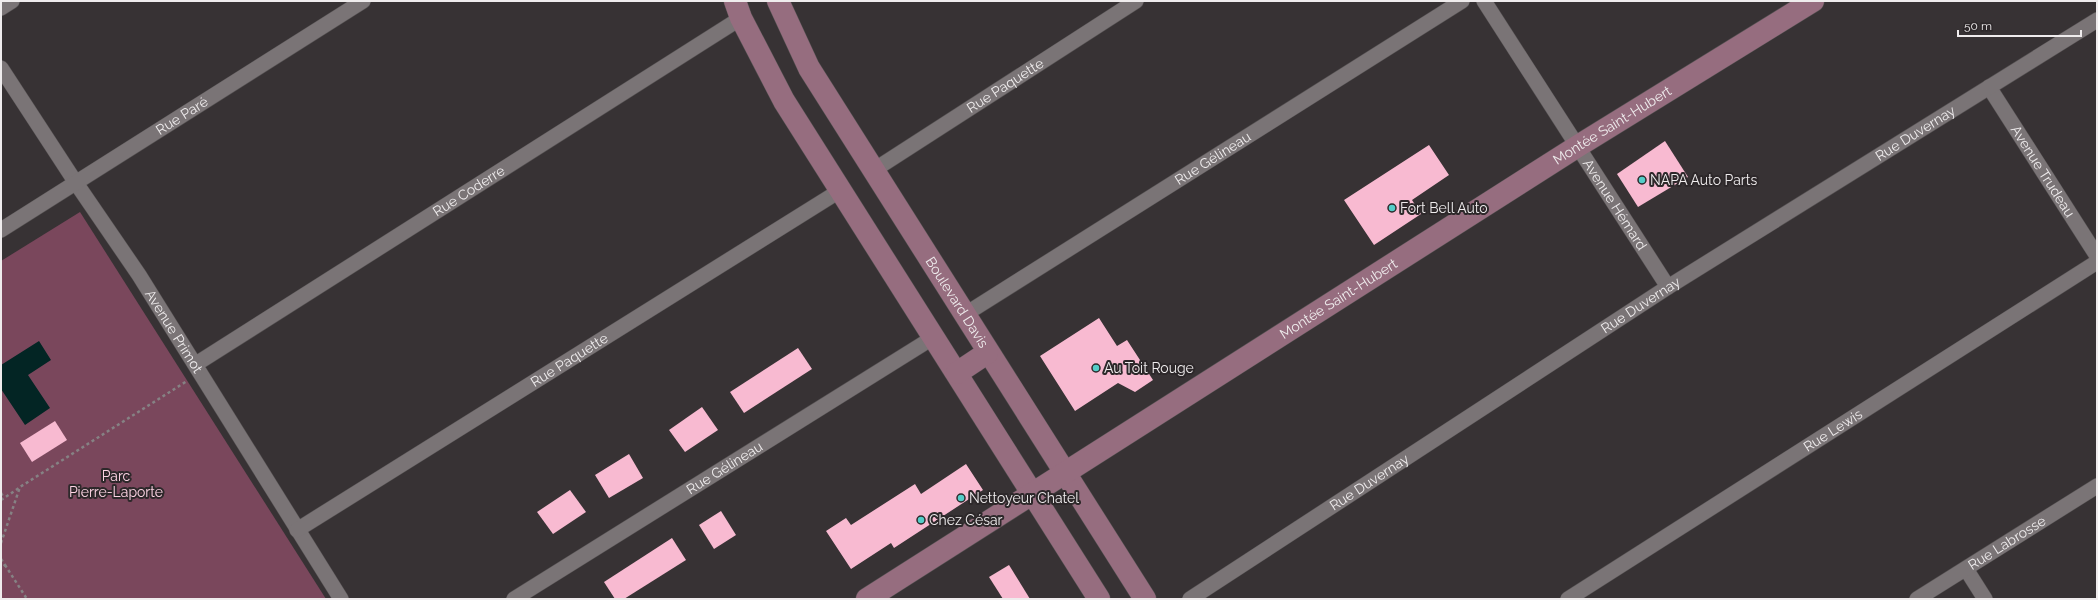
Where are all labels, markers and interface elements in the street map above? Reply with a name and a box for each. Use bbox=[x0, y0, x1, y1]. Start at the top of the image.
scale bar bbox=[1958, 12, 2081, 38]
text: 50 m bbox=[1964, 19, 1992, 33]
street label: Rue Paquette bbox=[964, 55, 1046, 116]
street label: Montée Saint-Hubert bbox=[1550, 82, 1674, 168]
street label: Rue Paré bbox=[153, 93, 211, 138]
street label: Rue Duvernay bbox=[1872, 102, 1958, 164]
street label: Avenue Trudeau bbox=[2008, 122, 2078, 220]
street label: Rue Gélineau bbox=[1172, 128, 1254, 188]
street label: Avenue Hémard bbox=[1580, 156, 1650, 253]
street label: Rue Coderre bbox=[430, 162, 508, 220]
place label: NAPA Auto Parts bbox=[1650, 172, 1757, 188]
marker: NAPA Auto Parts bbox=[1637, 175, 1647, 185]
place label: Fort Bell Auto bbox=[1400, 200, 1488, 216]
marker: Fort Bell Auto bbox=[1387, 203, 1397, 213]
street label: Boulevard Davis bbox=[923, 254, 992, 351]
street label: Montée Saint-Hubert bbox=[1277, 255, 1400, 342]
street label: Rue Duvernay bbox=[1598, 273, 1683, 337]
street label: Avenue Primot bbox=[142, 287, 206, 376]
street label: Rue Paquette bbox=[528, 330, 611, 390]
place label: Au Toit Rouge bbox=[1104, 360, 1194, 376]
marker: Au Toit Rouge bbox=[1091, 363, 1101, 373]
street label: Rue Lewis bbox=[1801, 406, 1865, 455]
street label: Rue Gélineau bbox=[683, 438, 765, 497]
street label: Rue Duvernay bbox=[1327, 450, 1412, 514]
park label: Parc Pierre-Laporte bbox=[69, 468, 163, 500]
place label: Nettoyeur Chatel bbox=[969, 490, 1079, 506]
marker: Nettoyeur Chatel bbox=[956, 493, 966, 503]
place label: Chez César bbox=[929, 512, 1003, 528]
street label: Rue Labrosse bbox=[1965, 512, 2048, 573]
marker: Chez César bbox=[916, 515, 926, 525]

